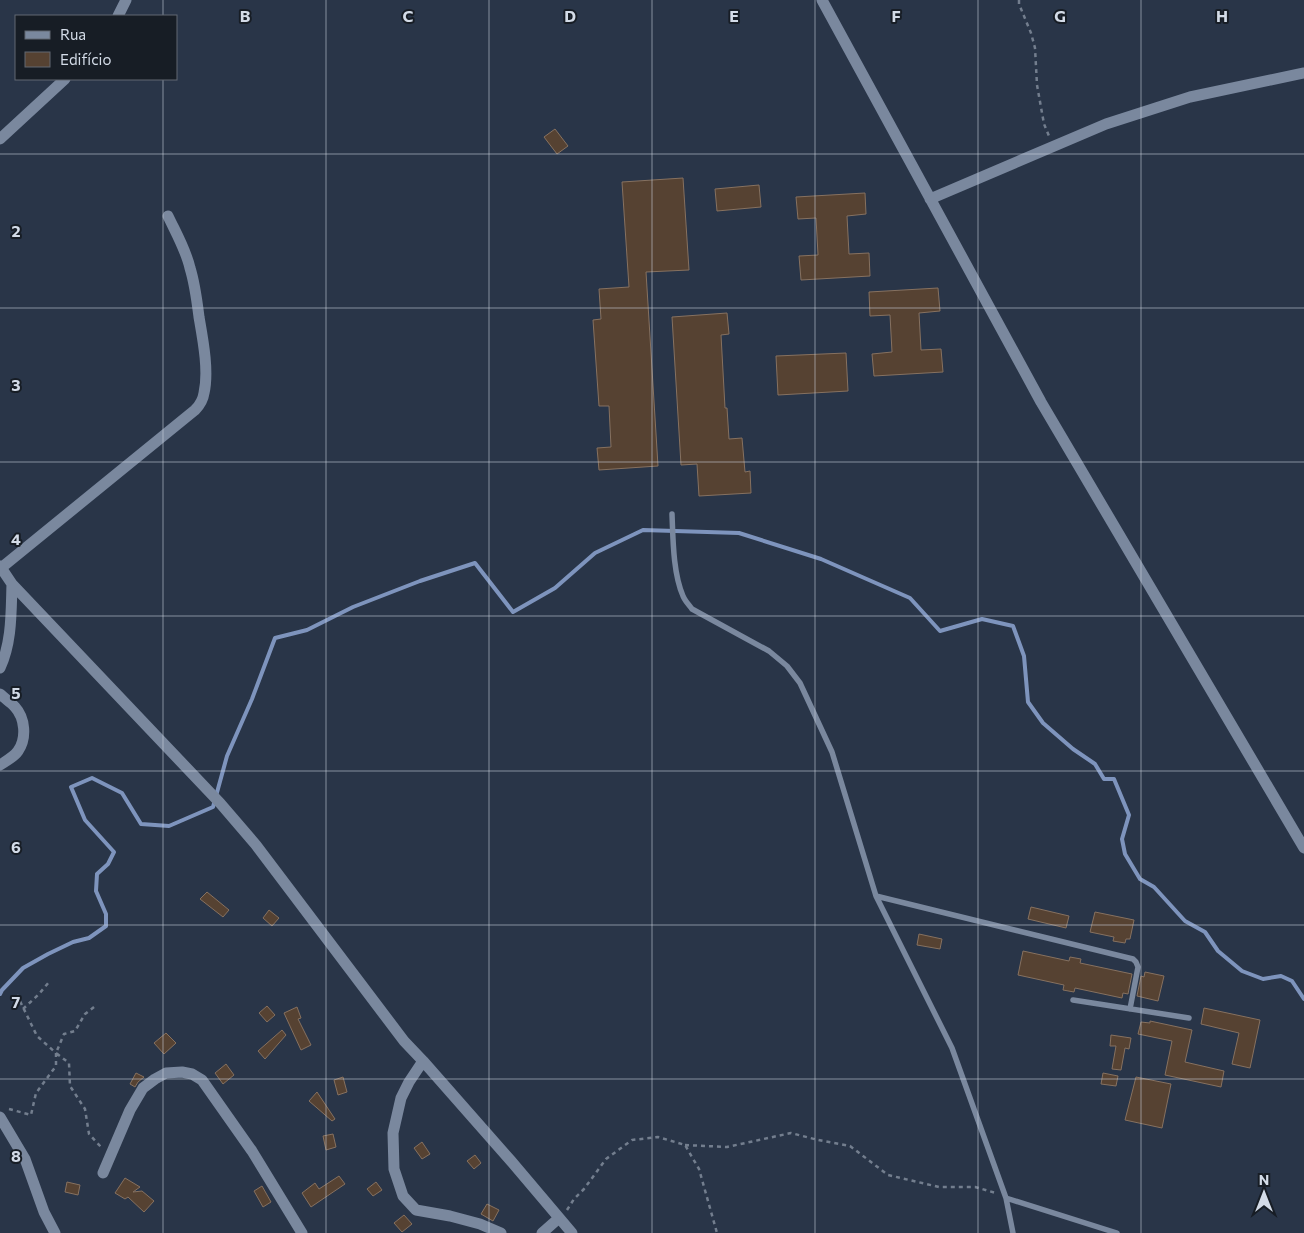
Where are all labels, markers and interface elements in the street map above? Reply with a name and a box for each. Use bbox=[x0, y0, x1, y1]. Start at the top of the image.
text: B bbox=[240, 6, 251, 25]
text: C bbox=[403, 6, 414, 25]
text: D bbox=[564, 6, 576, 25]
text: E bbox=[729, 6, 739, 25]
text: F bbox=[891, 6, 901, 25]
text: G bbox=[1054, 6, 1066, 25]
text: H bbox=[1216, 6, 1228, 25]
legend bbox=[15, 15, 178, 80]
text: Rua bbox=[60, 25, 86, 43]
text: Edifício bbox=[60, 50, 111, 68]
text: 2 bbox=[11, 221, 21, 240]
text: 3 bbox=[11, 375, 21, 394]
text: 4 bbox=[11, 529, 21, 548]
text: 5 bbox=[11, 683, 21, 702]
text: 6 bbox=[11, 837, 21, 856]
text: 7 bbox=[12, 992, 21, 1011]
text: 8 bbox=[11, 1146, 21, 1165]
north arrow bbox=[1239, 1168, 1289, 1218]
text: N bbox=[1259, 1171, 1269, 1188]

